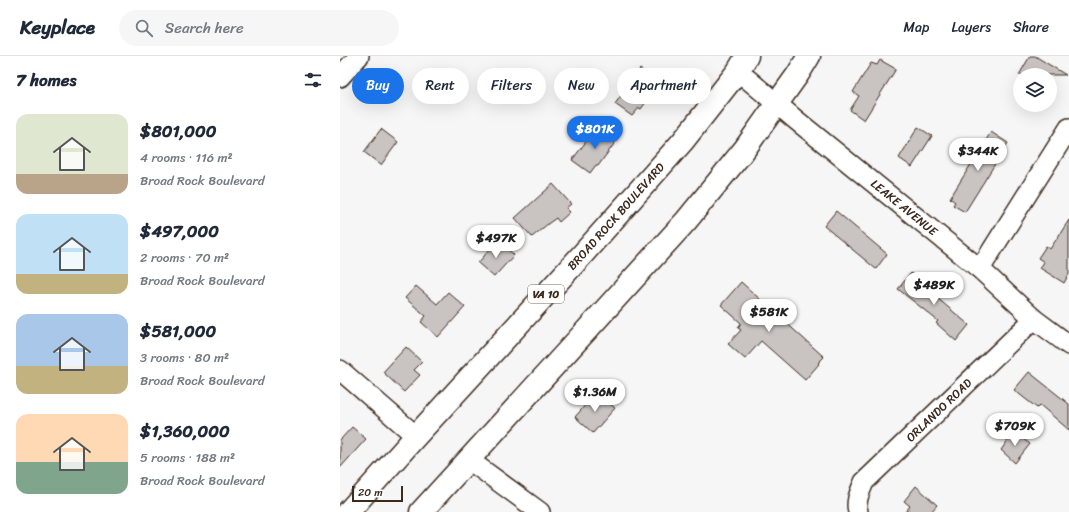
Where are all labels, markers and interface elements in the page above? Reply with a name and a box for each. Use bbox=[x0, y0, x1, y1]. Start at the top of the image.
search box bbox=[119, 10, 399, 46]
text: Keyplace bbox=[20, 11, 95, 44]
text: Search here bbox=[165, 15, 244, 41]
text: Map bbox=[904, 15, 929, 40]
text: Layers bbox=[951, 15, 991, 40]
text: Share bbox=[1013, 15, 1049, 40]
icon: search bbox=[133, 17, 155, 39]
text: 7 homes bbox=[16, 65, 76, 95]
chip: Buy bbox=[352, 68, 404, 104]
chip: Rent bbox=[412, 68, 469, 104]
chip: Filters bbox=[477, 68, 546, 104]
chip: New bbox=[554, 68, 609, 104]
chip: Apartment bbox=[617, 68, 711, 104]
map controls bbox=[1013, 68, 1057, 112]
button: layers bbox=[1013, 68, 1057, 112]
icon: filters bbox=[302, 69, 324, 91]
text: $801,000 bbox=[140, 116, 217, 146]
pin: $801K bbox=[567, 116, 623, 150]
text: $801K bbox=[576, 117, 614, 140]
icon: home bbox=[48, 130, 96, 178]
pin: $344K bbox=[950, 138, 1006, 172]
text: $344K bbox=[958, 139, 998, 162]
text: 4 rooms · 116 m² bbox=[140, 146, 233, 169]
street label: BROAD ROCK BOULEVARD bbox=[562, 157, 671, 276]
text: Broad Rock Boulevard bbox=[140, 169, 265, 192]
street label: LEAKE AVENUE bbox=[866, 173, 944, 243]
text: $497,000 bbox=[140, 216, 219, 246]
pin: $497K bbox=[468, 225, 524, 259]
text: $497K bbox=[476, 226, 516, 249]
icon: home bbox=[48, 230, 96, 278]
text: 2 rooms · 70 m² bbox=[140, 246, 229, 269]
text: Broad Rock Boulevard bbox=[140, 269, 265, 292]
pin: $489K bbox=[906, 272, 962, 306]
text: $489K bbox=[914, 273, 954, 296]
road number: VA 10 bbox=[528, 285, 564, 303]
pin: $581K bbox=[741, 299, 797, 333]
text: $581K bbox=[750, 300, 788, 323]
text: $581,000 bbox=[140, 316, 216, 346]
icon: home bbox=[48, 330, 96, 378]
text: 3 rooms · 80 m² bbox=[140, 346, 229, 369]
text: Broad Rock Boulevard bbox=[140, 369, 265, 392]
street label: ORLANDO ROAD bbox=[901, 373, 977, 448]
pin: $1.36M bbox=[562, 379, 628, 413]
text: $1.36M bbox=[573, 380, 617, 403]
pin: $709K bbox=[987, 413, 1043, 447]
text: $709K bbox=[995, 414, 1035, 437]
text: $1,360,000 bbox=[140, 416, 230, 446]
icon: home bbox=[48, 430, 96, 478]
text: 5 rooms · 188 m² bbox=[140, 446, 235, 469]
text: Broad Rock Boulevard bbox=[140, 469, 265, 492]
text: 20 m bbox=[358, 483, 383, 502]
scale bar bbox=[352, 484, 403, 503]

